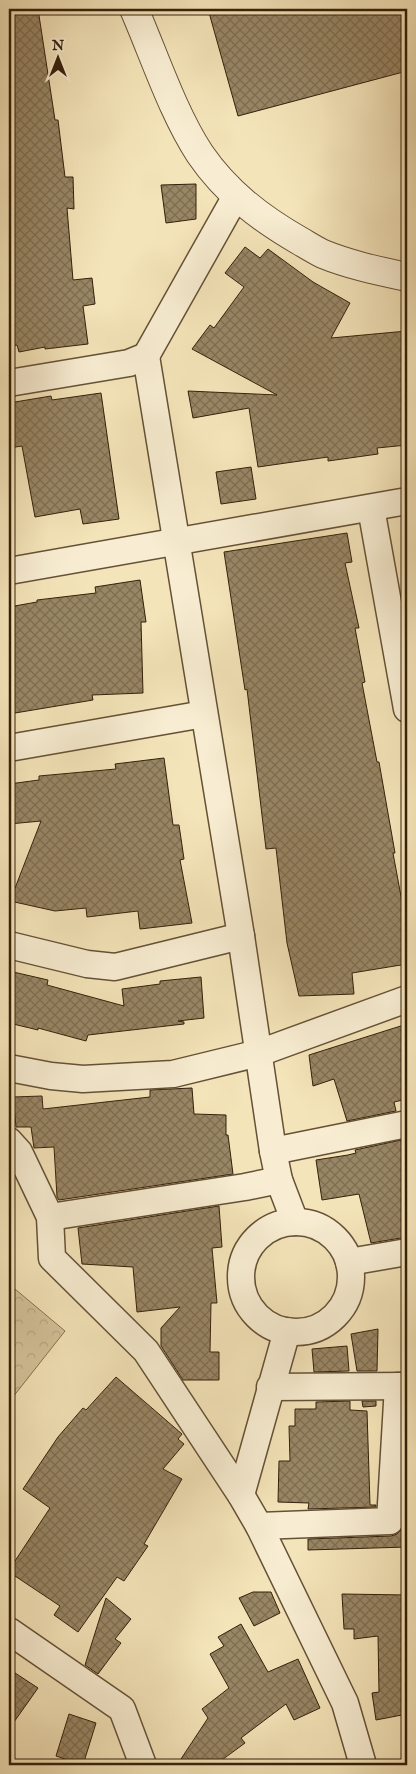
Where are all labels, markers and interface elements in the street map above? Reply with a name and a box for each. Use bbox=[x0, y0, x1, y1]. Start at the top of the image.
north arrow bbox=[32, 32, 82, 82]
text: N bbox=[51, 37, 64, 55]

